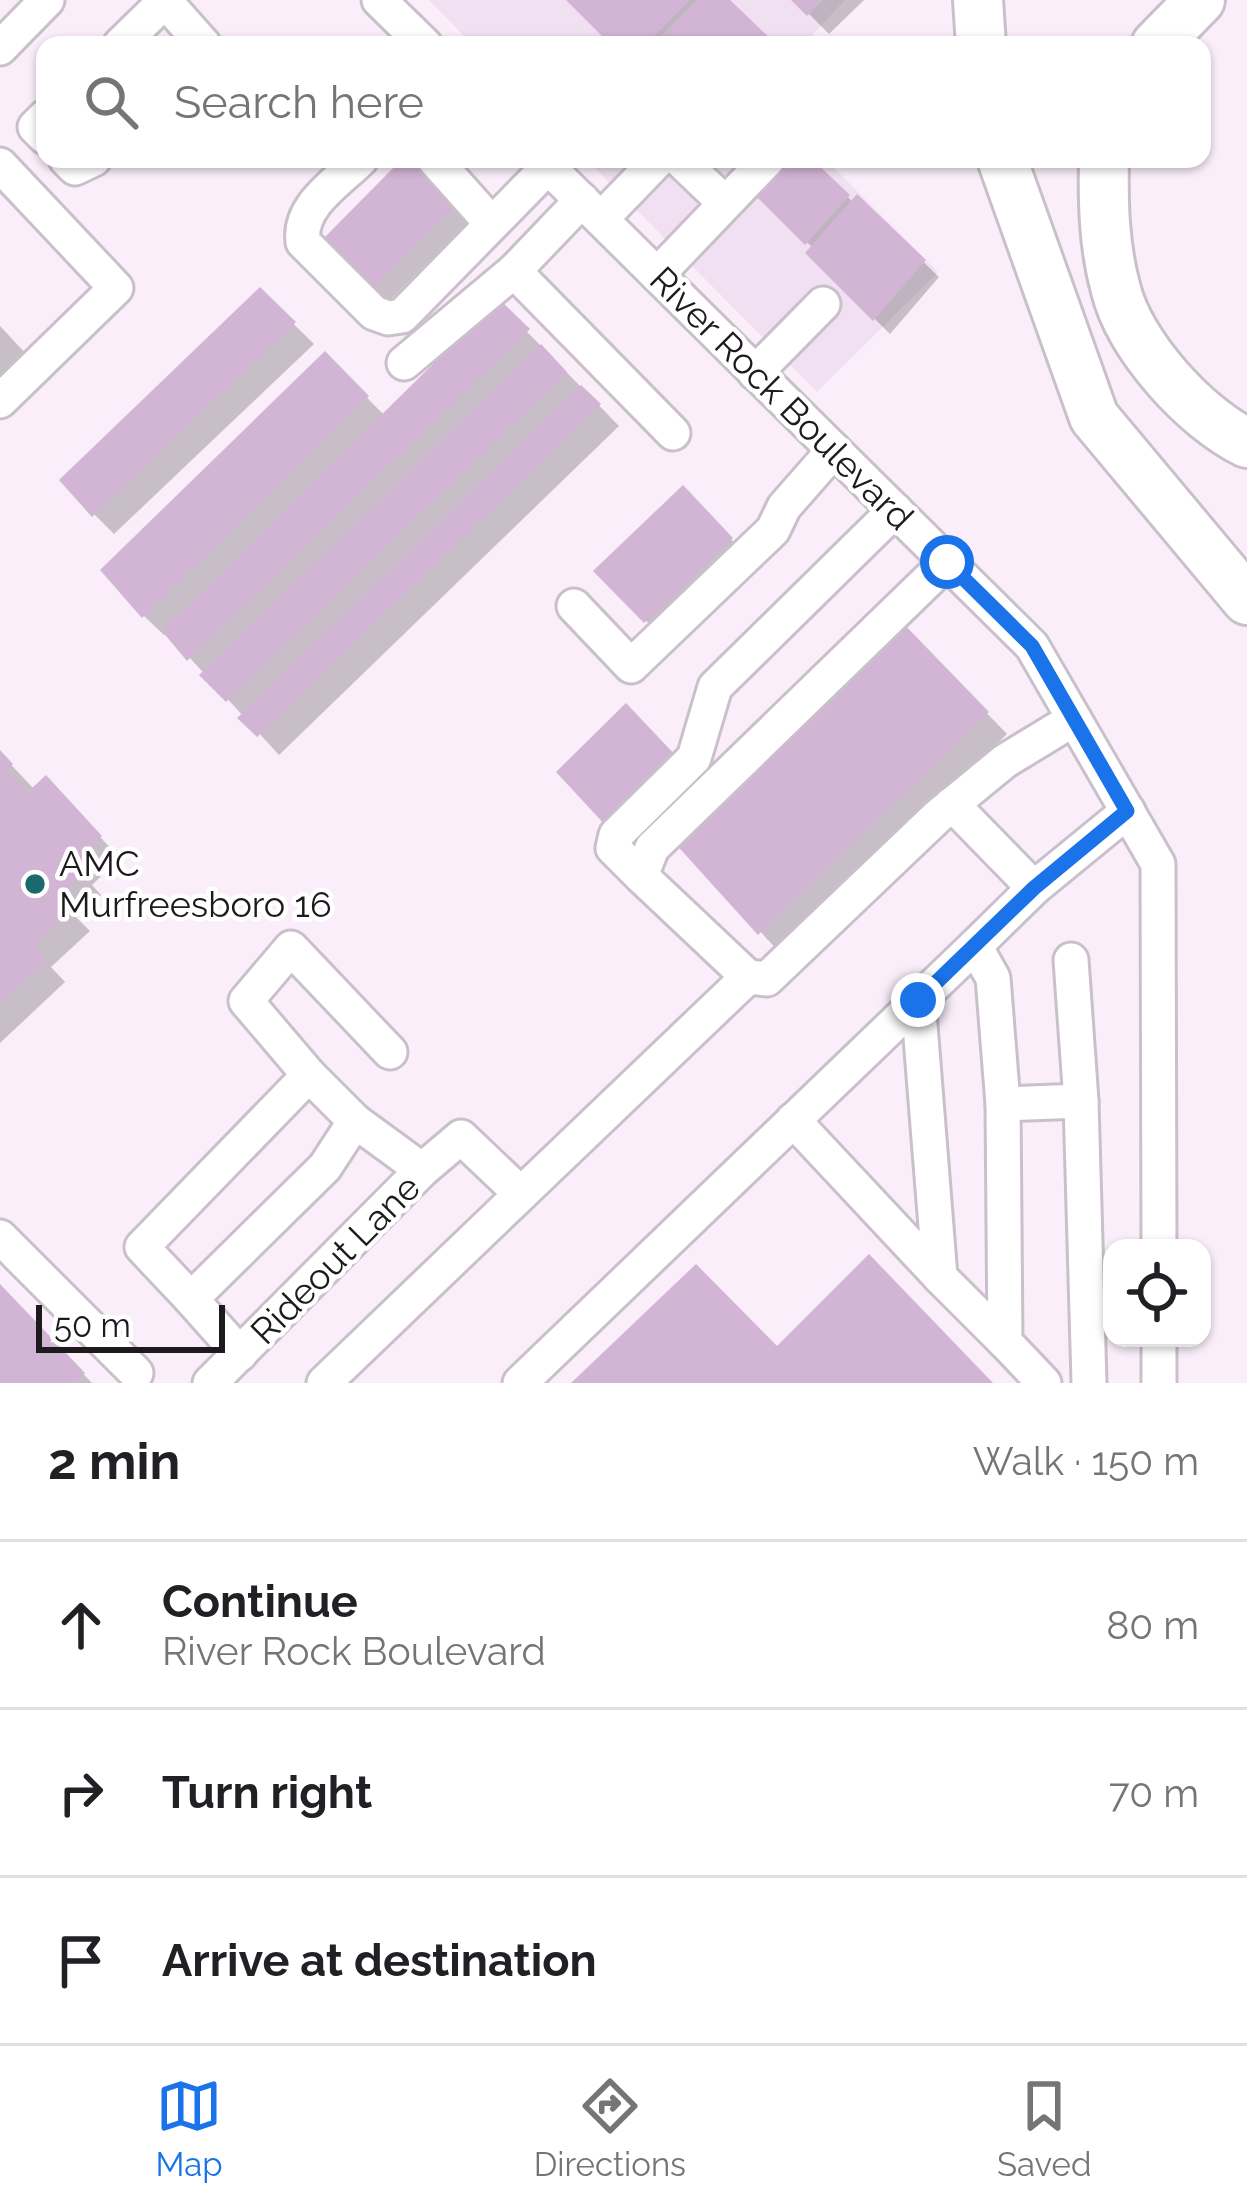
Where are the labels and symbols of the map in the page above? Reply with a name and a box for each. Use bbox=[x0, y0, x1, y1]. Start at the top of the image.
street label: River Rock Boulevard bbox=[642, 258, 922, 538]
route start bbox=[920, 535, 974, 589]
place label: AMC Murfreesboro 16 bbox=[59, 842, 332, 925]
marker: AMC Murfreesboro 16 bbox=[22, 871, 48, 897]
route end bbox=[891, 973, 945, 1027]
street label: Rideout Lane bbox=[242, 1166, 428, 1352]
scale bar bbox=[36, 1299, 225, 1352]

